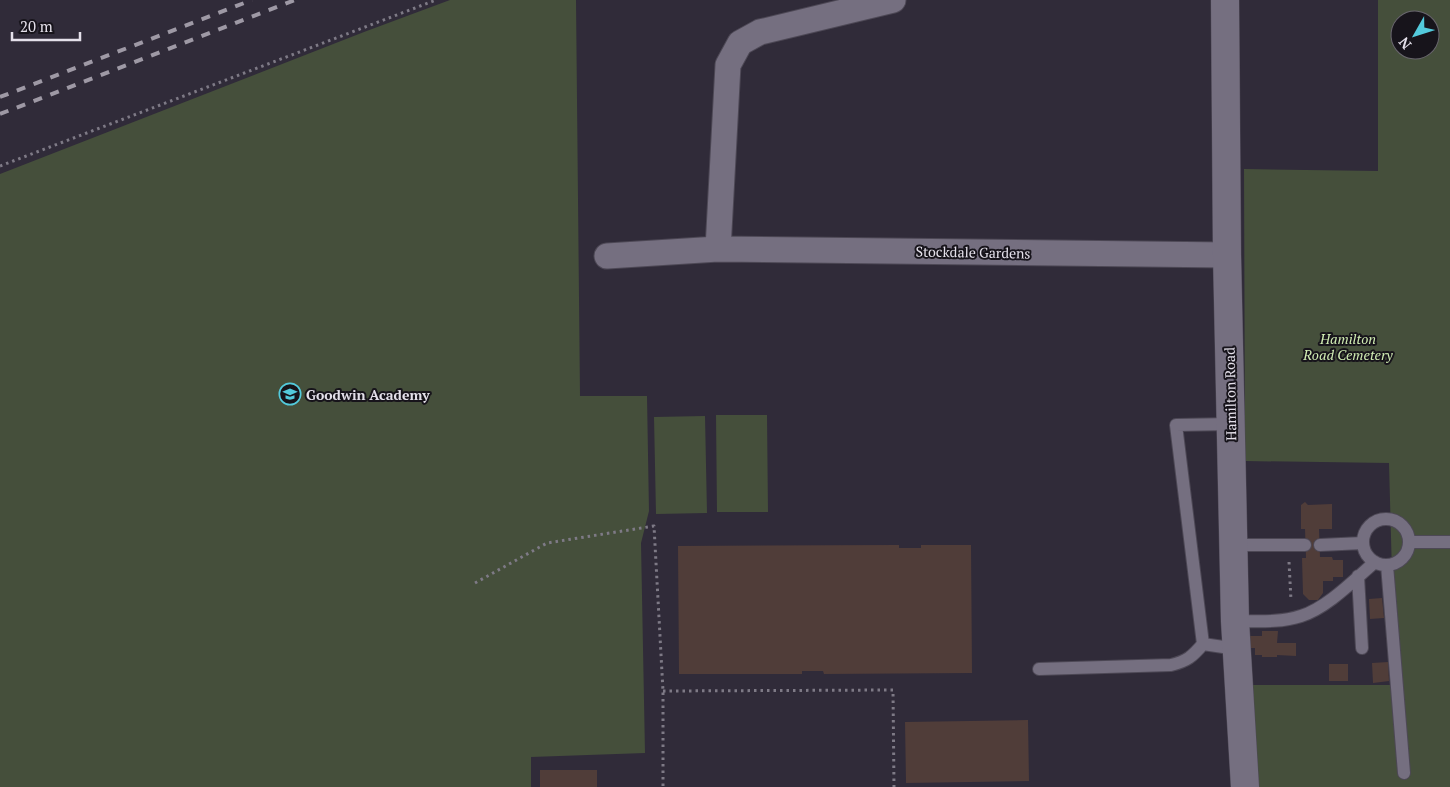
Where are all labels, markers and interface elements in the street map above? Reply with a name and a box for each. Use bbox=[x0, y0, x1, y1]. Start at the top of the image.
scale bar bbox=[12, 10, 80, 42]
north arrow bbox=[1390, 10, 1440, 60]
text: 20 m bbox=[20, 16, 53, 36]
text: N bbox=[1394, 33, 1415, 54]
street label: Stockdale Gardens bbox=[915, 241, 1031, 263]
park label: Hamilton Road Cemetery bbox=[1302, 329, 1393, 364]
street label: Hamilton Road bbox=[1220, 347, 1240, 441]
school or university icon: Goodwin Academy bbox=[278, 382, 302, 406]
place label: Goodwin Academy bbox=[306, 385, 430, 404]

